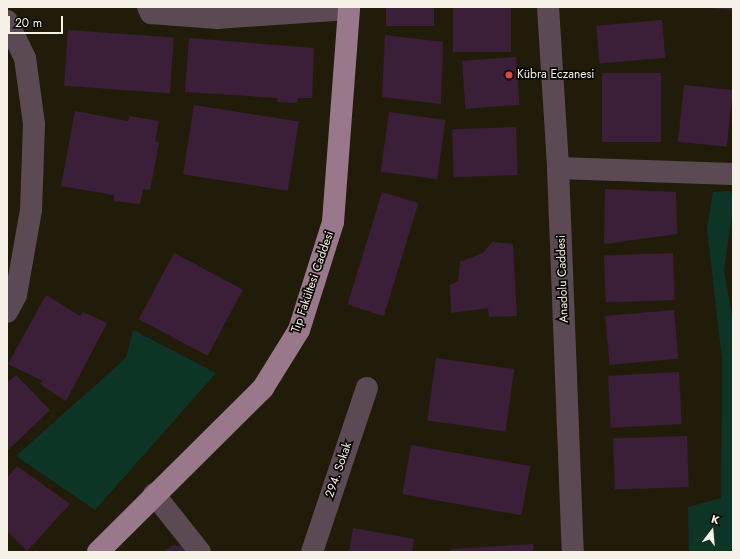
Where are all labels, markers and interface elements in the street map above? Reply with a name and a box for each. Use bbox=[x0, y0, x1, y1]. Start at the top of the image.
scale bar bbox=[10, 8, 65, 34]
text: 20 m bbox=[15, 14, 42, 32]
place label: Kübra Eczanesi bbox=[517, 68, 594, 82]
marker: Kübra Eczanesi bbox=[504, 70, 514, 80]
street label: Tıp Fakültesi Caddesi bbox=[289, 229, 337, 335]
street label: Anadolu Caddesi bbox=[554, 235, 572, 323]
street label: 294. Sokak bbox=[323, 441, 355, 499]
north arrow bbox=[692, 511, 732, 551]
text: K bbox=[709, 511, 721, 528]

